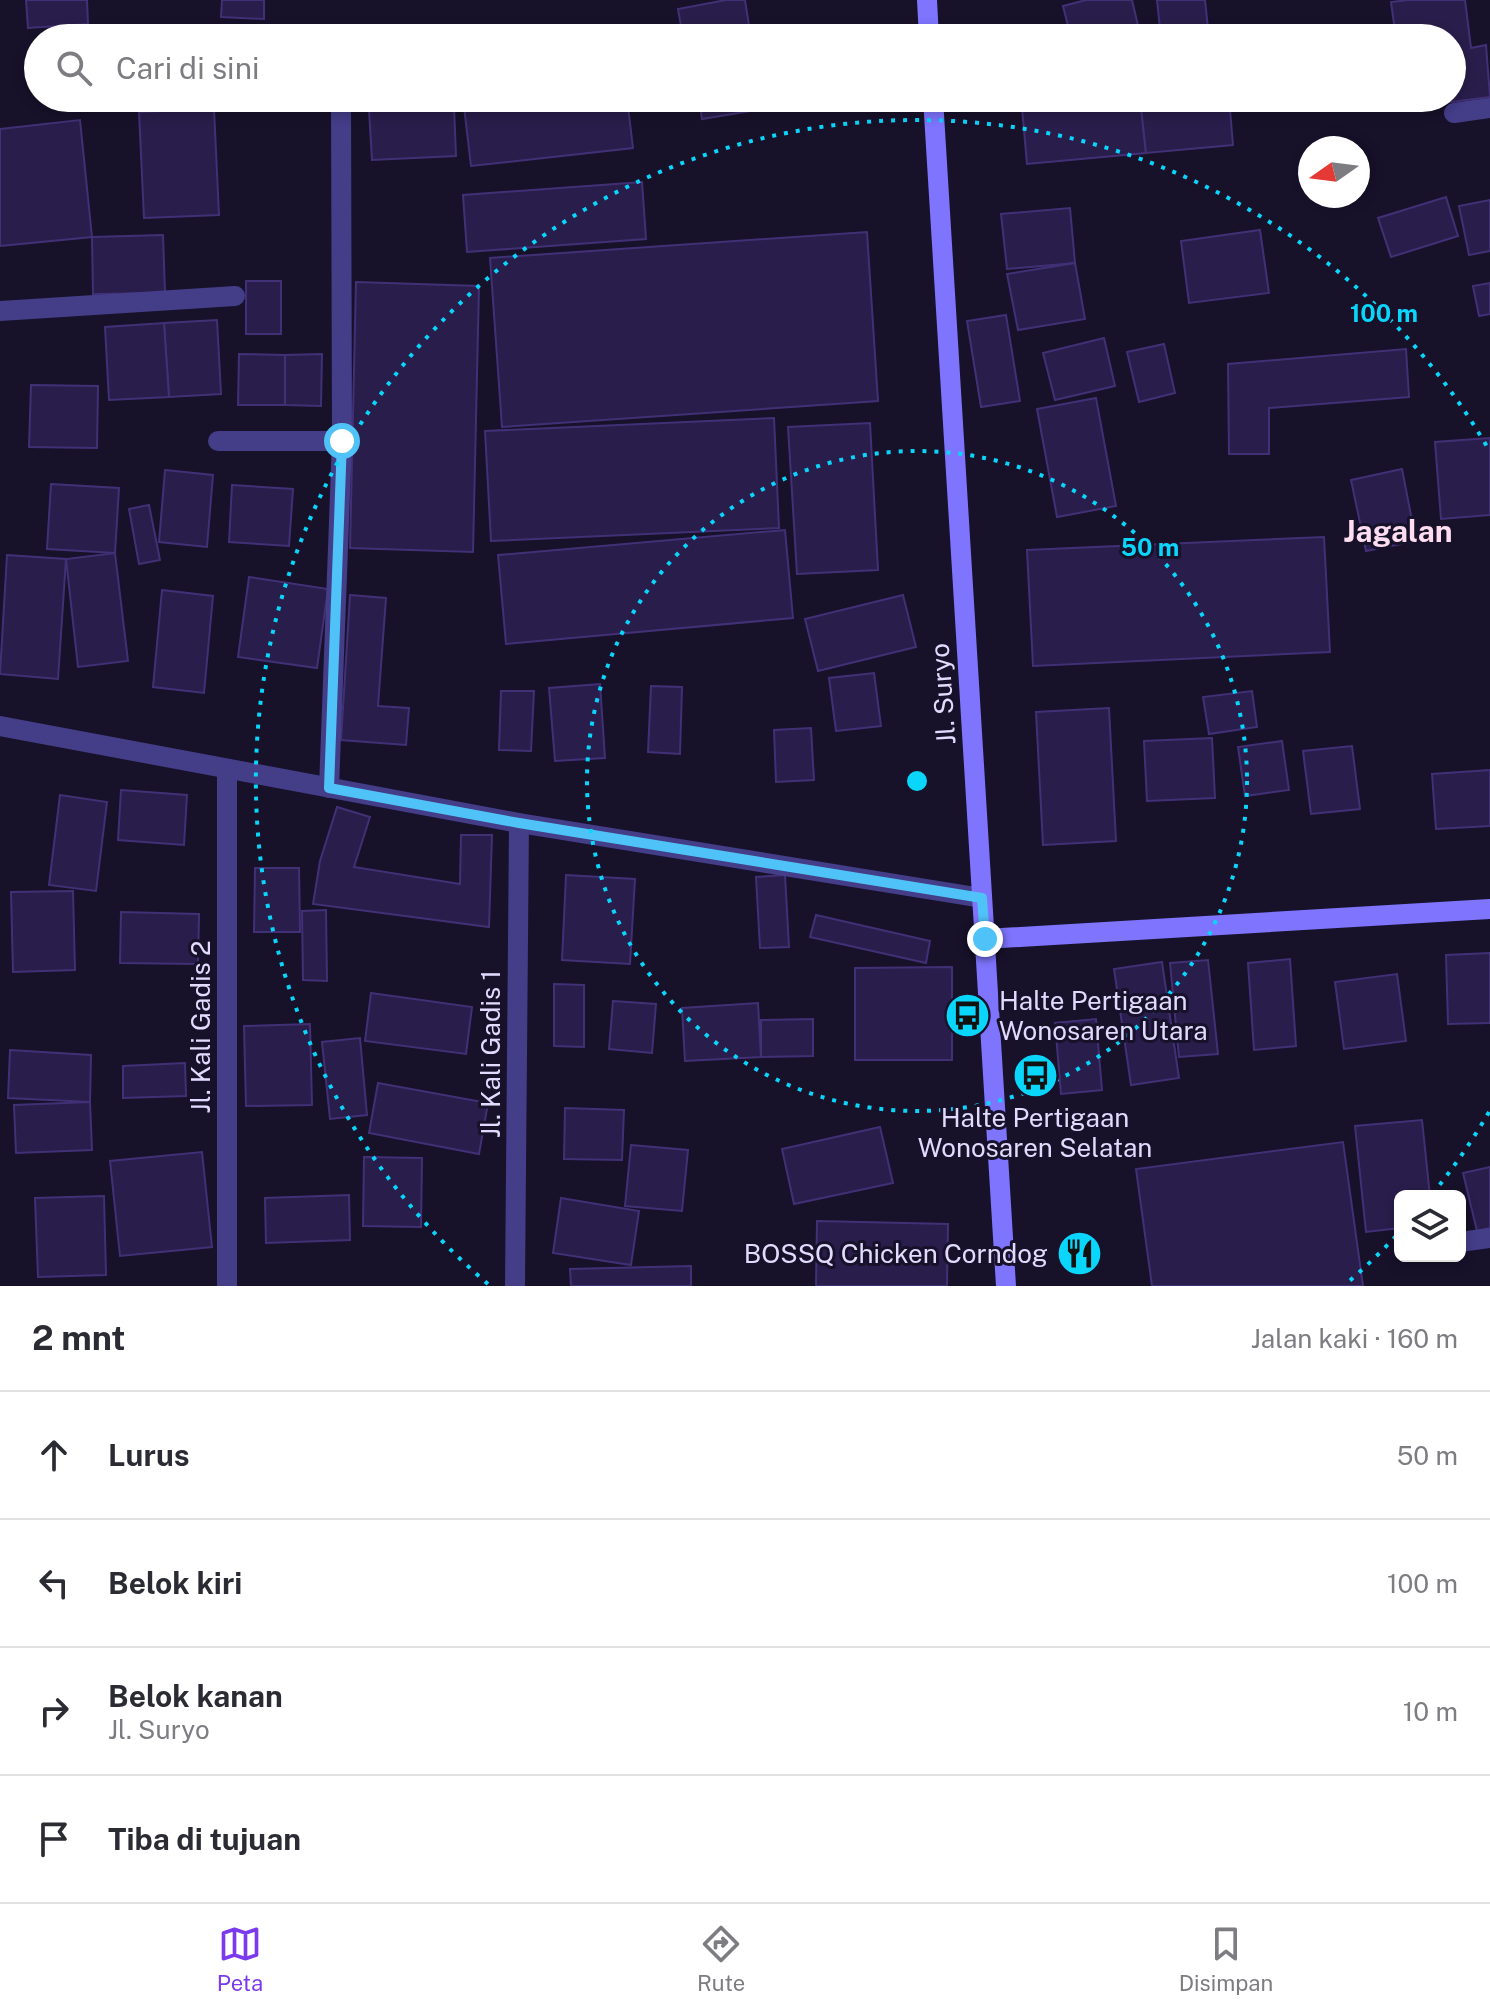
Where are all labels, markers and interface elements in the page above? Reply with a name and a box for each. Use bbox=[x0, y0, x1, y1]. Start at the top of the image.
search box bbox=[24, 24, 1466, 112]
icon: search bbox=[52, 46, 96, 90]
text: Cari di sini bbox=[116, 50, 259, 86]
north arrow bbox=[1298, 136, 1370, 208]
text: 100 m bbox=[1350, 299, 1418, 327]
route start bbox=[324, 423, 360, 459]
district label: Jagalan bbox=[1344, 513, 1452, 549]
text: 50 m bbox=[1121, 533, 1179, 561]
street label: Jl. Suryo bbox=[923, 642, 962, 746]
centre of rings bbox=[903, 767, 931, 795]
route end bbox=[967, 921, 1003, 957]
street label: Jl. Kali Gadis 2 bbox=[185, 941, 216, 1113]
street label: Jl. Kali Gadis 1 bbox=[475, 970, 506, 1138]
place label: Halte Pertigaan Wonosaren Utara bbox=[999, 985, 1208, 1046]
bus stop icon: Halte Pertigaan Wonosaren Utara bbox=[944, 992, 992, 1040]
bus stop icon: Halte Pertigaan Wonosaren Selatan bbox=[1011, 1051, 1059, 1099]
place label: Halte Pertigaan Wonosaren Selatan bbox=[918, 1102, 1152, 1163]
map controls bbox=[1394, 1190, 1466, 1262]
button: layers bbox=[1394, 1190, 1466, 1262]
restaurant icon: BOSSQ Chicken Corndog bbox=[1055, 1230, 1103, 1278]
place label: BOSSQ Chicken Corndog bbox=[744, 1238, 1048, 1269]
text: 2 mnt bbox=[32, 1318, 125, 1358]
text: Jalan kaki · 160 m bbox=[1251, 1323, 1458, 1354]
icon: ahead bbox=[32, 1433, 76, 1477]
text: Lurus bbox=[108, 1437, 190, 1473]
text: 50 m bbox=[1397, 1440, 1458, 1471]
icon: left bbox=[32, 1561, 76, 1605]
text: Belok kiri bbox=[108, 1565, 242, 1601]
text: 100 m bbox=[1387, 1568, 1458, 1599]
text: Belok kanan bbox=[108, 1678, 283, 1714]
icon: right bbox=[32, 1689, 76, 1733]
text: 10 m bbox=[1403, 1696, 1458, 1727]
text: Jl. Suryo bbox=[108, 1714, 210, 1745]
icon: arrive bbox=[32, 1817, 76, 1861]
text: Tiba di tujuan bbox=[108, 1821, 301, 1857]
tab: Peta bbox=[217, 1922, 263, 1996]
tab: Rute bbox=[697, 1922, 745, 1996]
tab: Disimpan bbox=[1179, 1922, 1273, 1996]

